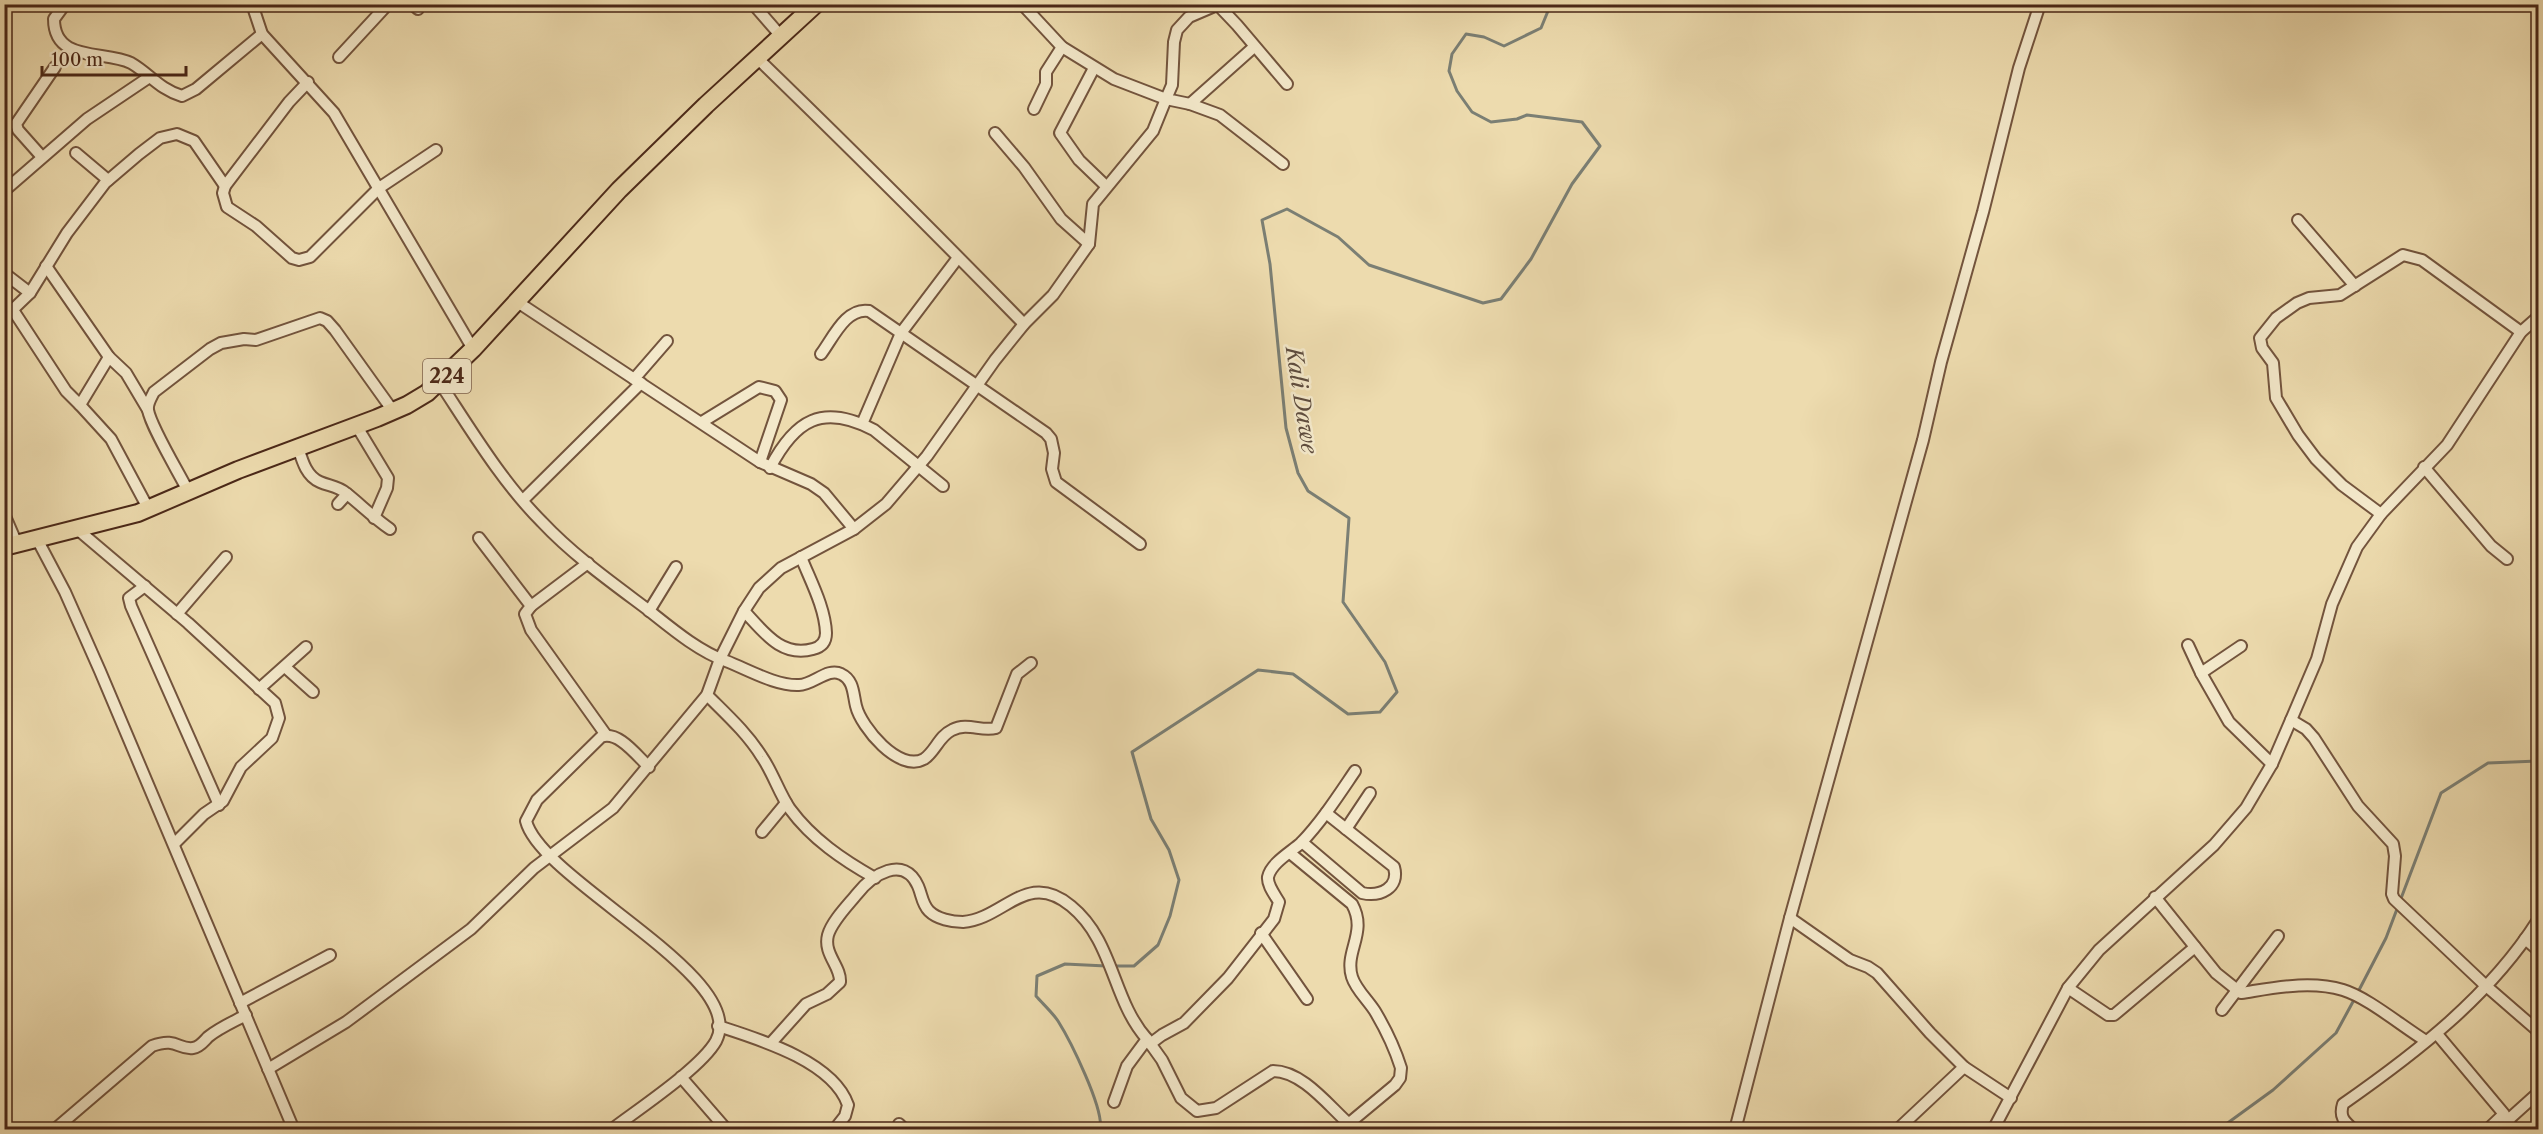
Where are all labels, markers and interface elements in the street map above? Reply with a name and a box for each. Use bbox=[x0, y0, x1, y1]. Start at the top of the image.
scale bar bbox=[42, 39, 186, 77]
text: 100 m bbox=[51, 49, 103, 71]
water label: Kali Dawe bbox=[1279, 343, 1323, 457]
road number: 224 bbox=[423, 359, 471, 393]

